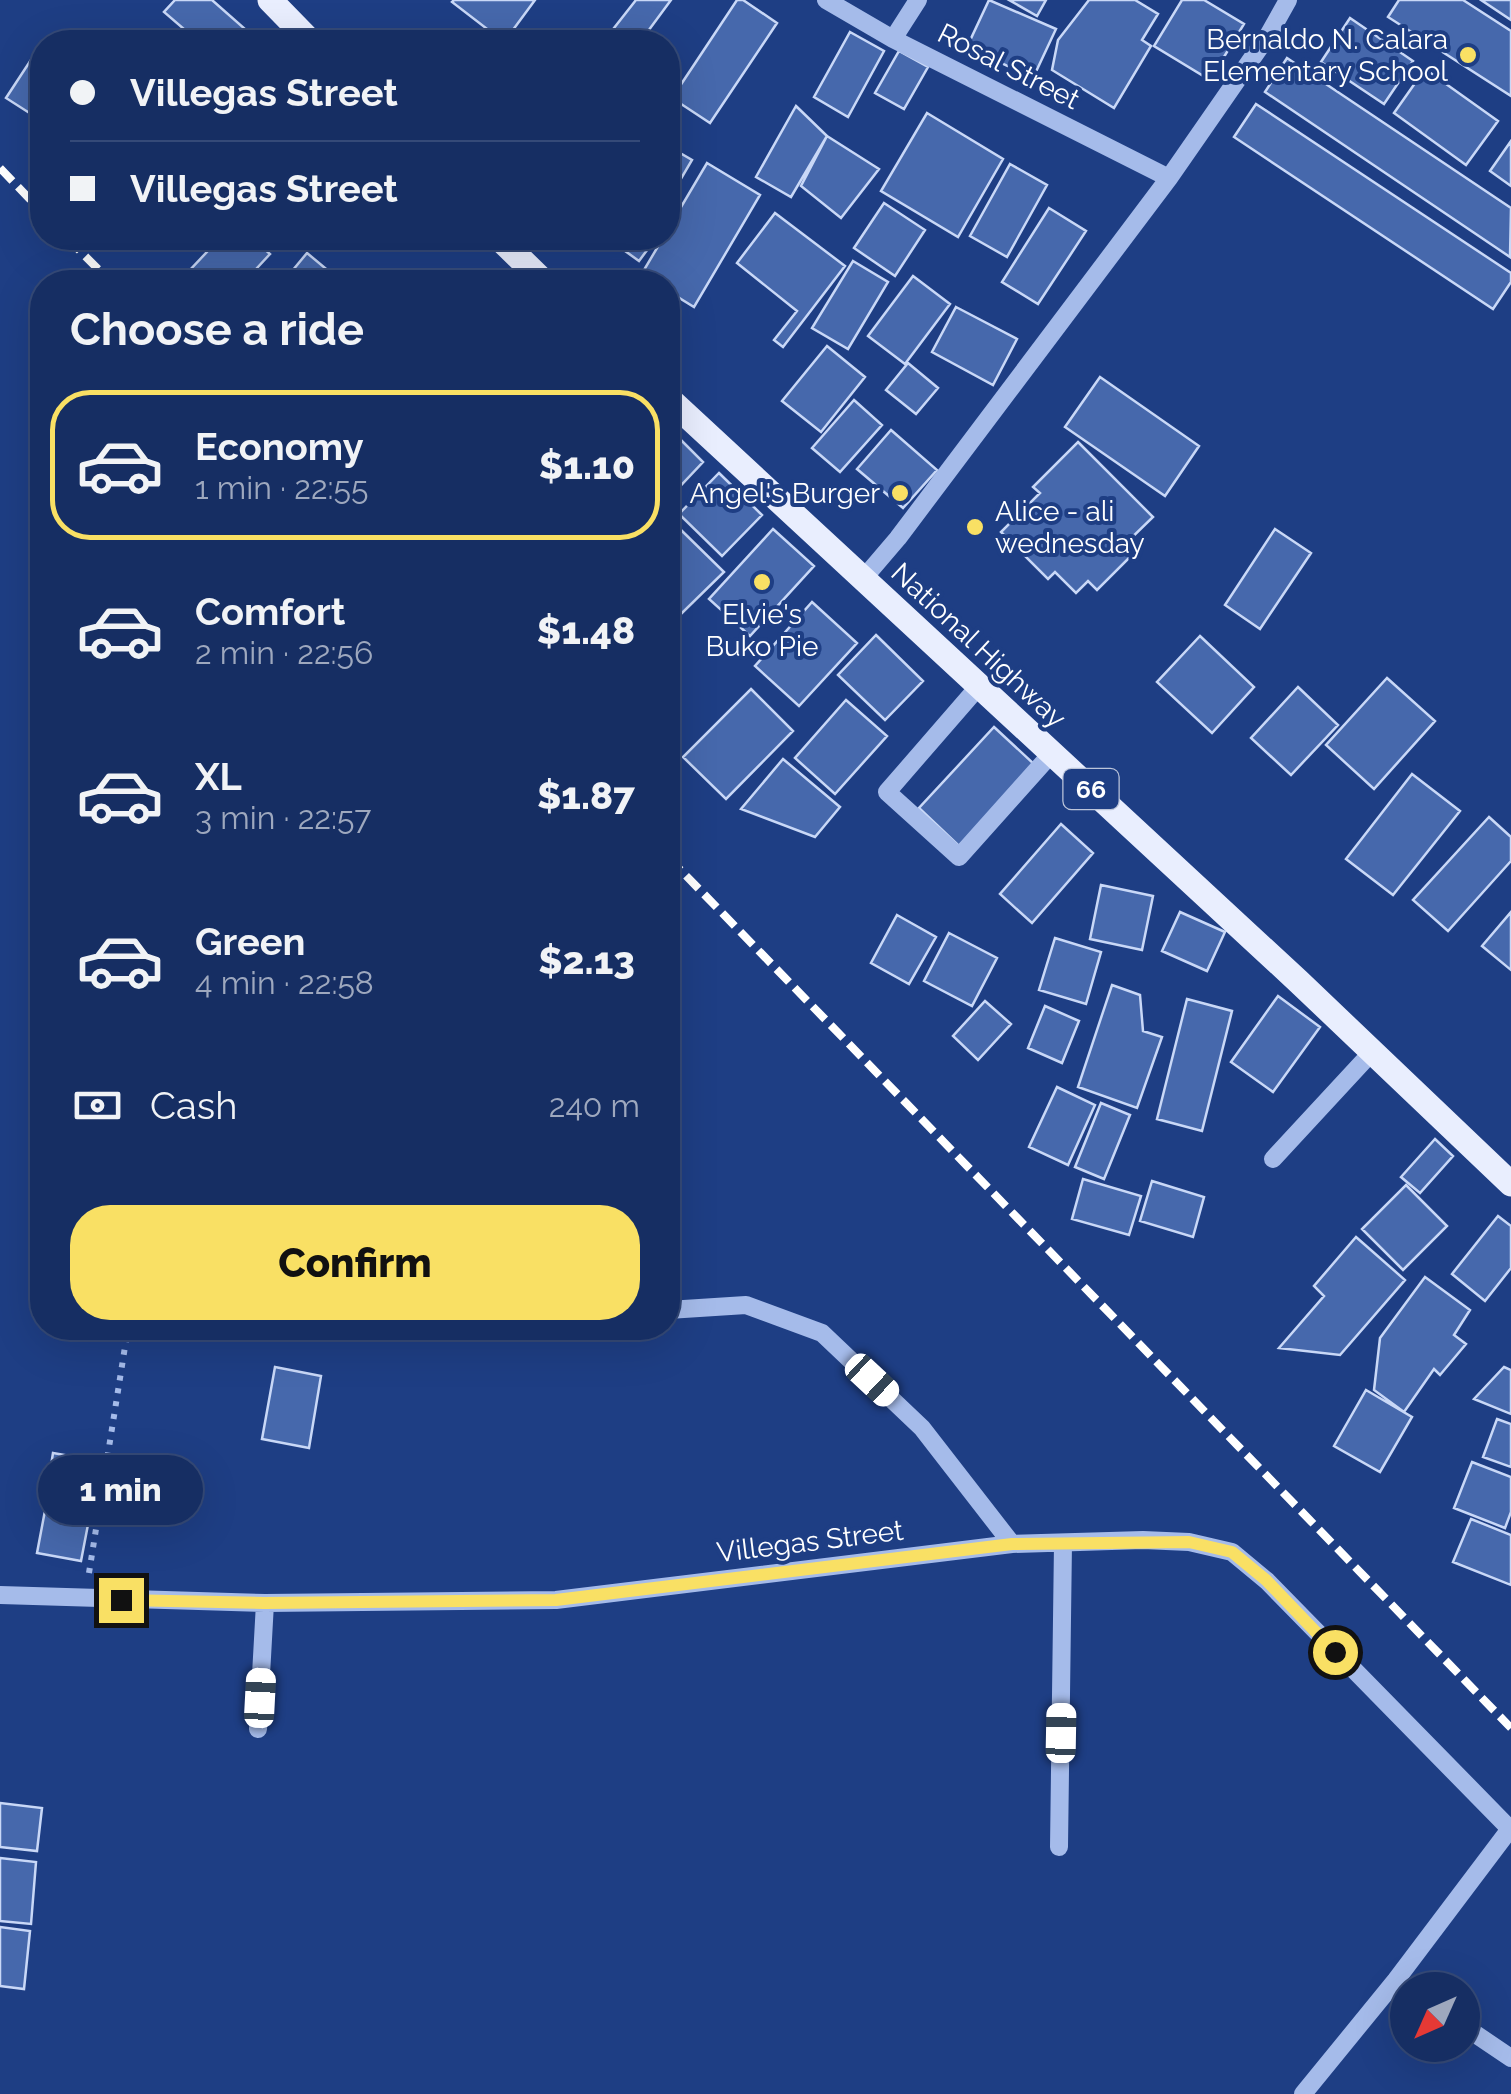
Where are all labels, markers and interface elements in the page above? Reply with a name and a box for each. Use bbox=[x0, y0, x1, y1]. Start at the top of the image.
street label: Rosal Street bbox=[932, 17, 1086, 117]
place label: Bernaldo N. Calara Elementary School bbox=[1203, 23, 1448, 88]
marker: Bernaldo N. Calara Elementary School bbox=[1457, 44, 1479, 66]
text: Villegas Street bbox=[130, 70, 398, 115]
text: Villegas Street bbox=[130, 166, 398, 211]
text: Choose a ride bbox=[70, 303, 364, 356]
icon: car bbox=[75, 420, 165, 510]
text: Economy bbox=[195, 424, 364, 469]
text: $1.10 bbox=[539, 443, 635, 488]
text: 1 min · 22:55 bbox=[195, 469, 369, 506]
place label: Angel's Burger bbox=[690, 477, 880, 510]
marker: Angel's Burger bbox=[889, 482, 911, 504]
place label: Alice - ali wednesday bbox=[995, 495, 1145, 560]
marker: Alice - ali wednesday bbox=[964, 516, 986, 538]
street label: National Highway bbox=[885, 556, 1073, 735]
marker: Elvie's Buko Pie bbox=[751, 571, 773, 593]
icon: car bbox=[75, 585, 165, 675]
text: Comfort bbox=[195, 589, 345, 634]
place label: Elvie's Buko Pie bbox=[705, 598, 819, 663]
text: $1.48 bbox=[537, 608, 635, 653]
text: 2 min · 22:56 bbox=[195, 634, 373, 671]
icon: car bbox=[75, 750, 165, 840]
text: XL bbox=[195, 754, 242, 799]
road number: 66 bbox=[1064, 769, 1118, 809]
text: $1.87 bbox=[537, 773, 635, 818]
text: 3 min · 22:57 bbox=[195, 799, 371, 836]
icon: car bbox=[75, 915, 165, 1005]
text: Green bbox=[195, 919, 305, 964]
text: $2.13 bbox=[538, 938, 635, 983]
text: 4 min · 22:58 bbox=[195, 964, 374, 1001]
icon: cash bbox=[70, 1078, 125, 1133]
text: Cash bbox=[150, 1083, 237, 1128]
text: 240 m bbox=[549, 1087, 640, 1124]
button: Confirm bbox=[70, 1205, 640, 1320]
car bbox=[840, 1349, 904, 1411]
callout: 1 min bbox=[38, 1455, 204, 1525]
text: 1 min bbox=[79, 1471, 162, 1508]
street label: Villegas Street bbox=[715, 1514, 906, 1569]
route end bbox=[99, 1578, 144, 1623]
route start bbox=[1313, 1630, 1358, 1675]
car bbox=[243, 1667, 277, 1729]
car bbox=[1045, 1703, 1077, 1763]
north arrow bbox=[1390, 1972, 1480, 2062]
map controls bbox=[1390, 1972, 1480, 2062]

